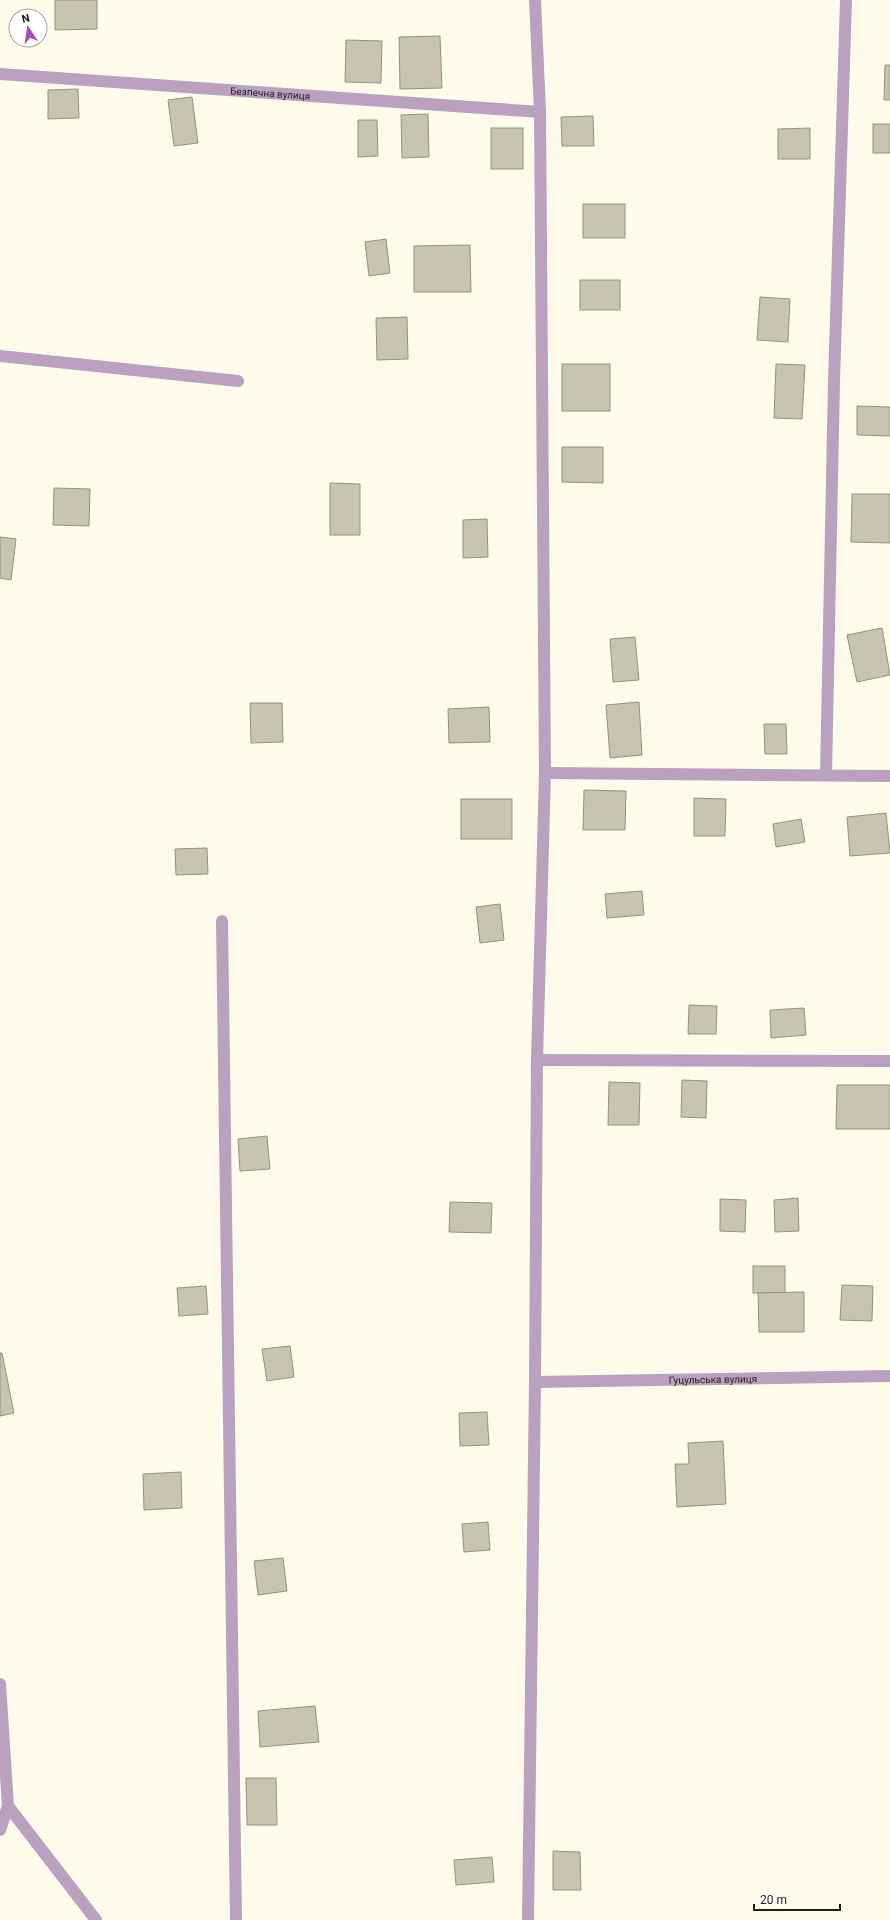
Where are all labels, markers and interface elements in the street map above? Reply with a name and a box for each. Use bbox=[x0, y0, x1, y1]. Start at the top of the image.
north arrow bbox=[8, 8, 48, 48]
text: N bbox=[21, 11, 31, 26]
street label: Безпечна вулиця bbox=[230, 85, 311, 101]
street label: Гуцульська вулиця bbox=[669, 1373, 757, 1385]
scale bar bbox=[754, 1886, 840, 1912]
text: 20 m bbox=[760, 1893, 787, 1907]

